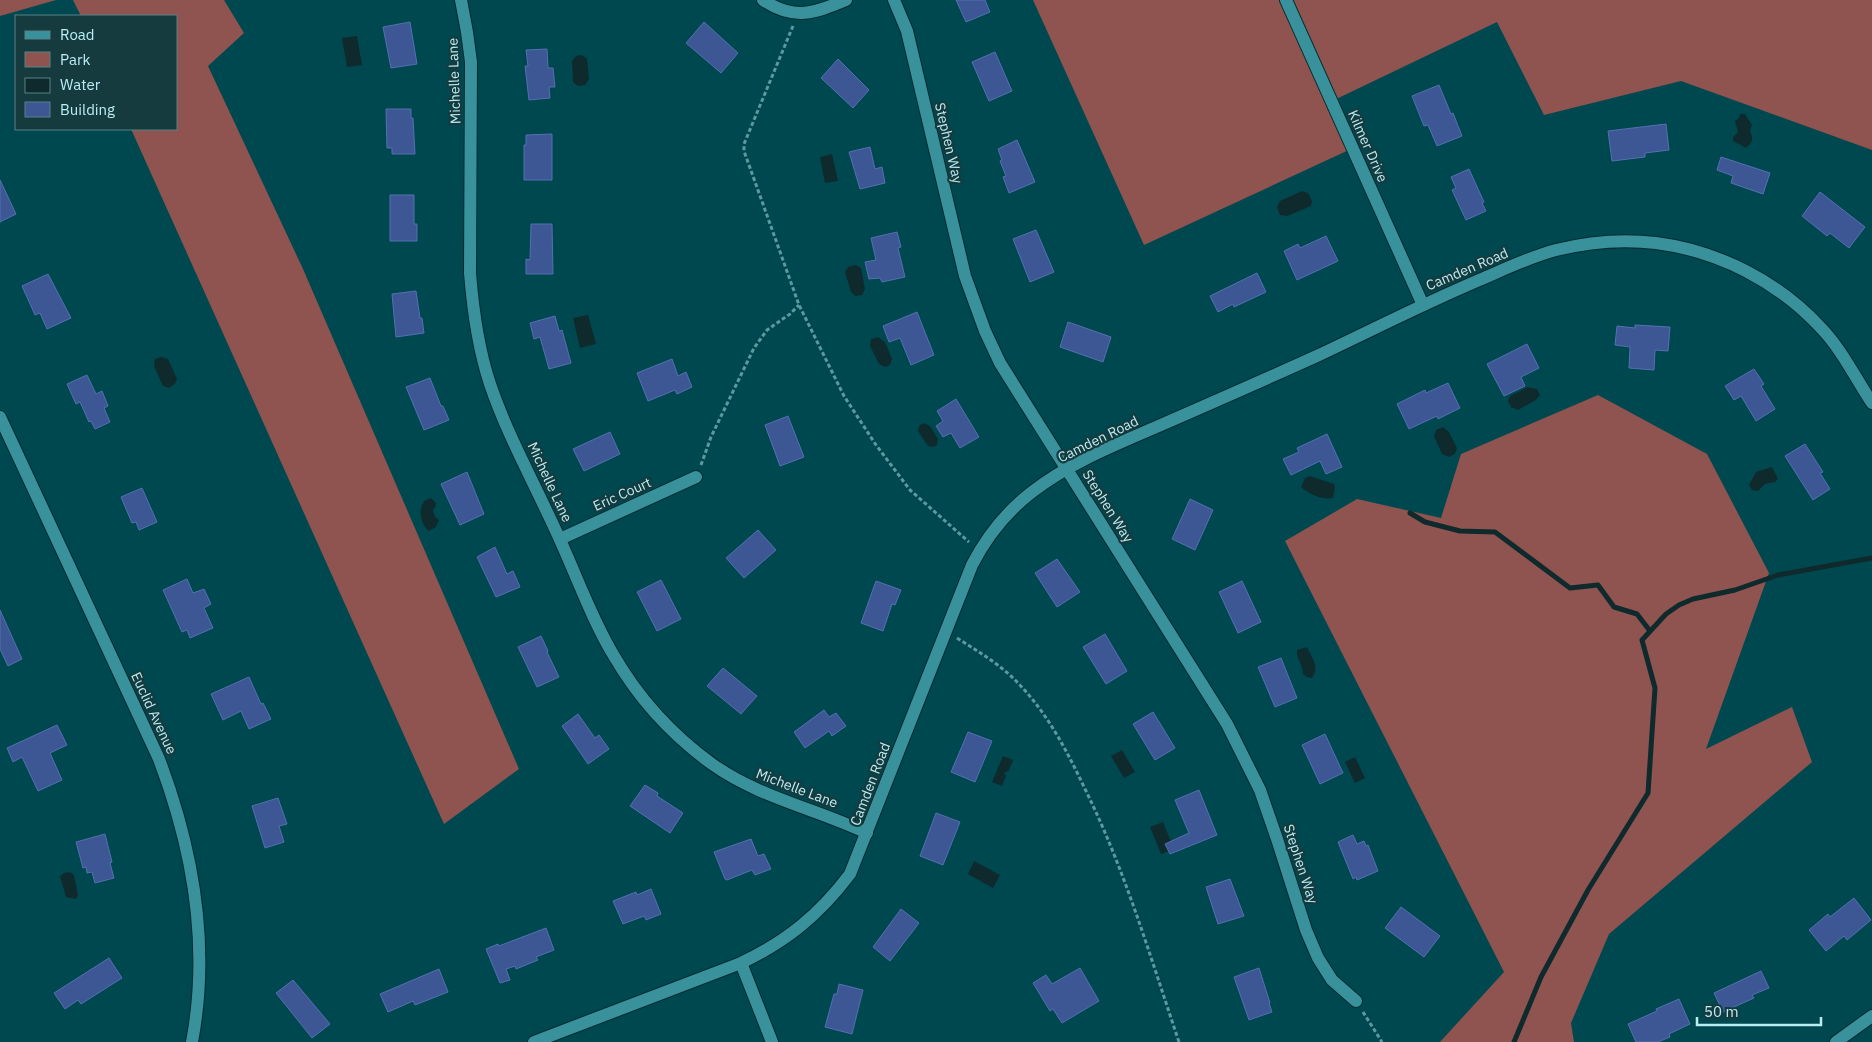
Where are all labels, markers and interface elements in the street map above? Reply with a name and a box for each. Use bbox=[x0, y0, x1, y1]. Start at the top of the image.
legend bbox=[15, 15, 178, 130]
text: Road bbox=[60, 25, 95, 44]
street label: Michelle Lane bbox=[443, 37, 464, 124]
text: Park bbox=[60, 50, 90, 69]
text: Water bbox=[60, 75, 101, 94]
text: Building bbox=[60, 100, 115, 119]
street label: Stephen Way bbox=[931, 101, 967, 185]
street label: Kilmer Drive bbox=[1344, 107, 1392, 185]
street label: Camden Road bbox=[1423, 244, 1511, 294]
street label: Camden Road bbox=[1055, 412, 1141, 466]
street label: Michelle Lane bbox=[524, 439, 577, 525]
street label: Stephen Way bbox=[1079, 466, 1137, 546]
street label: Eric Court bbox=[590, 473, 654, 515]
street label: Euclid Avenue bbox=[127, 669, 181, 757]
street label: Camden Road bbox=[846, 740, 894, 828]
street label: Michelle Lane bbox=[754, 764, 841, 812]
street label: Stephen Way bbox=[1280, 822, 1322, 906]
scale bar bbox=[1697, 994, 1821, 1026]
text: 50 m bbox=[1704, 1002, 1739, 1021]

